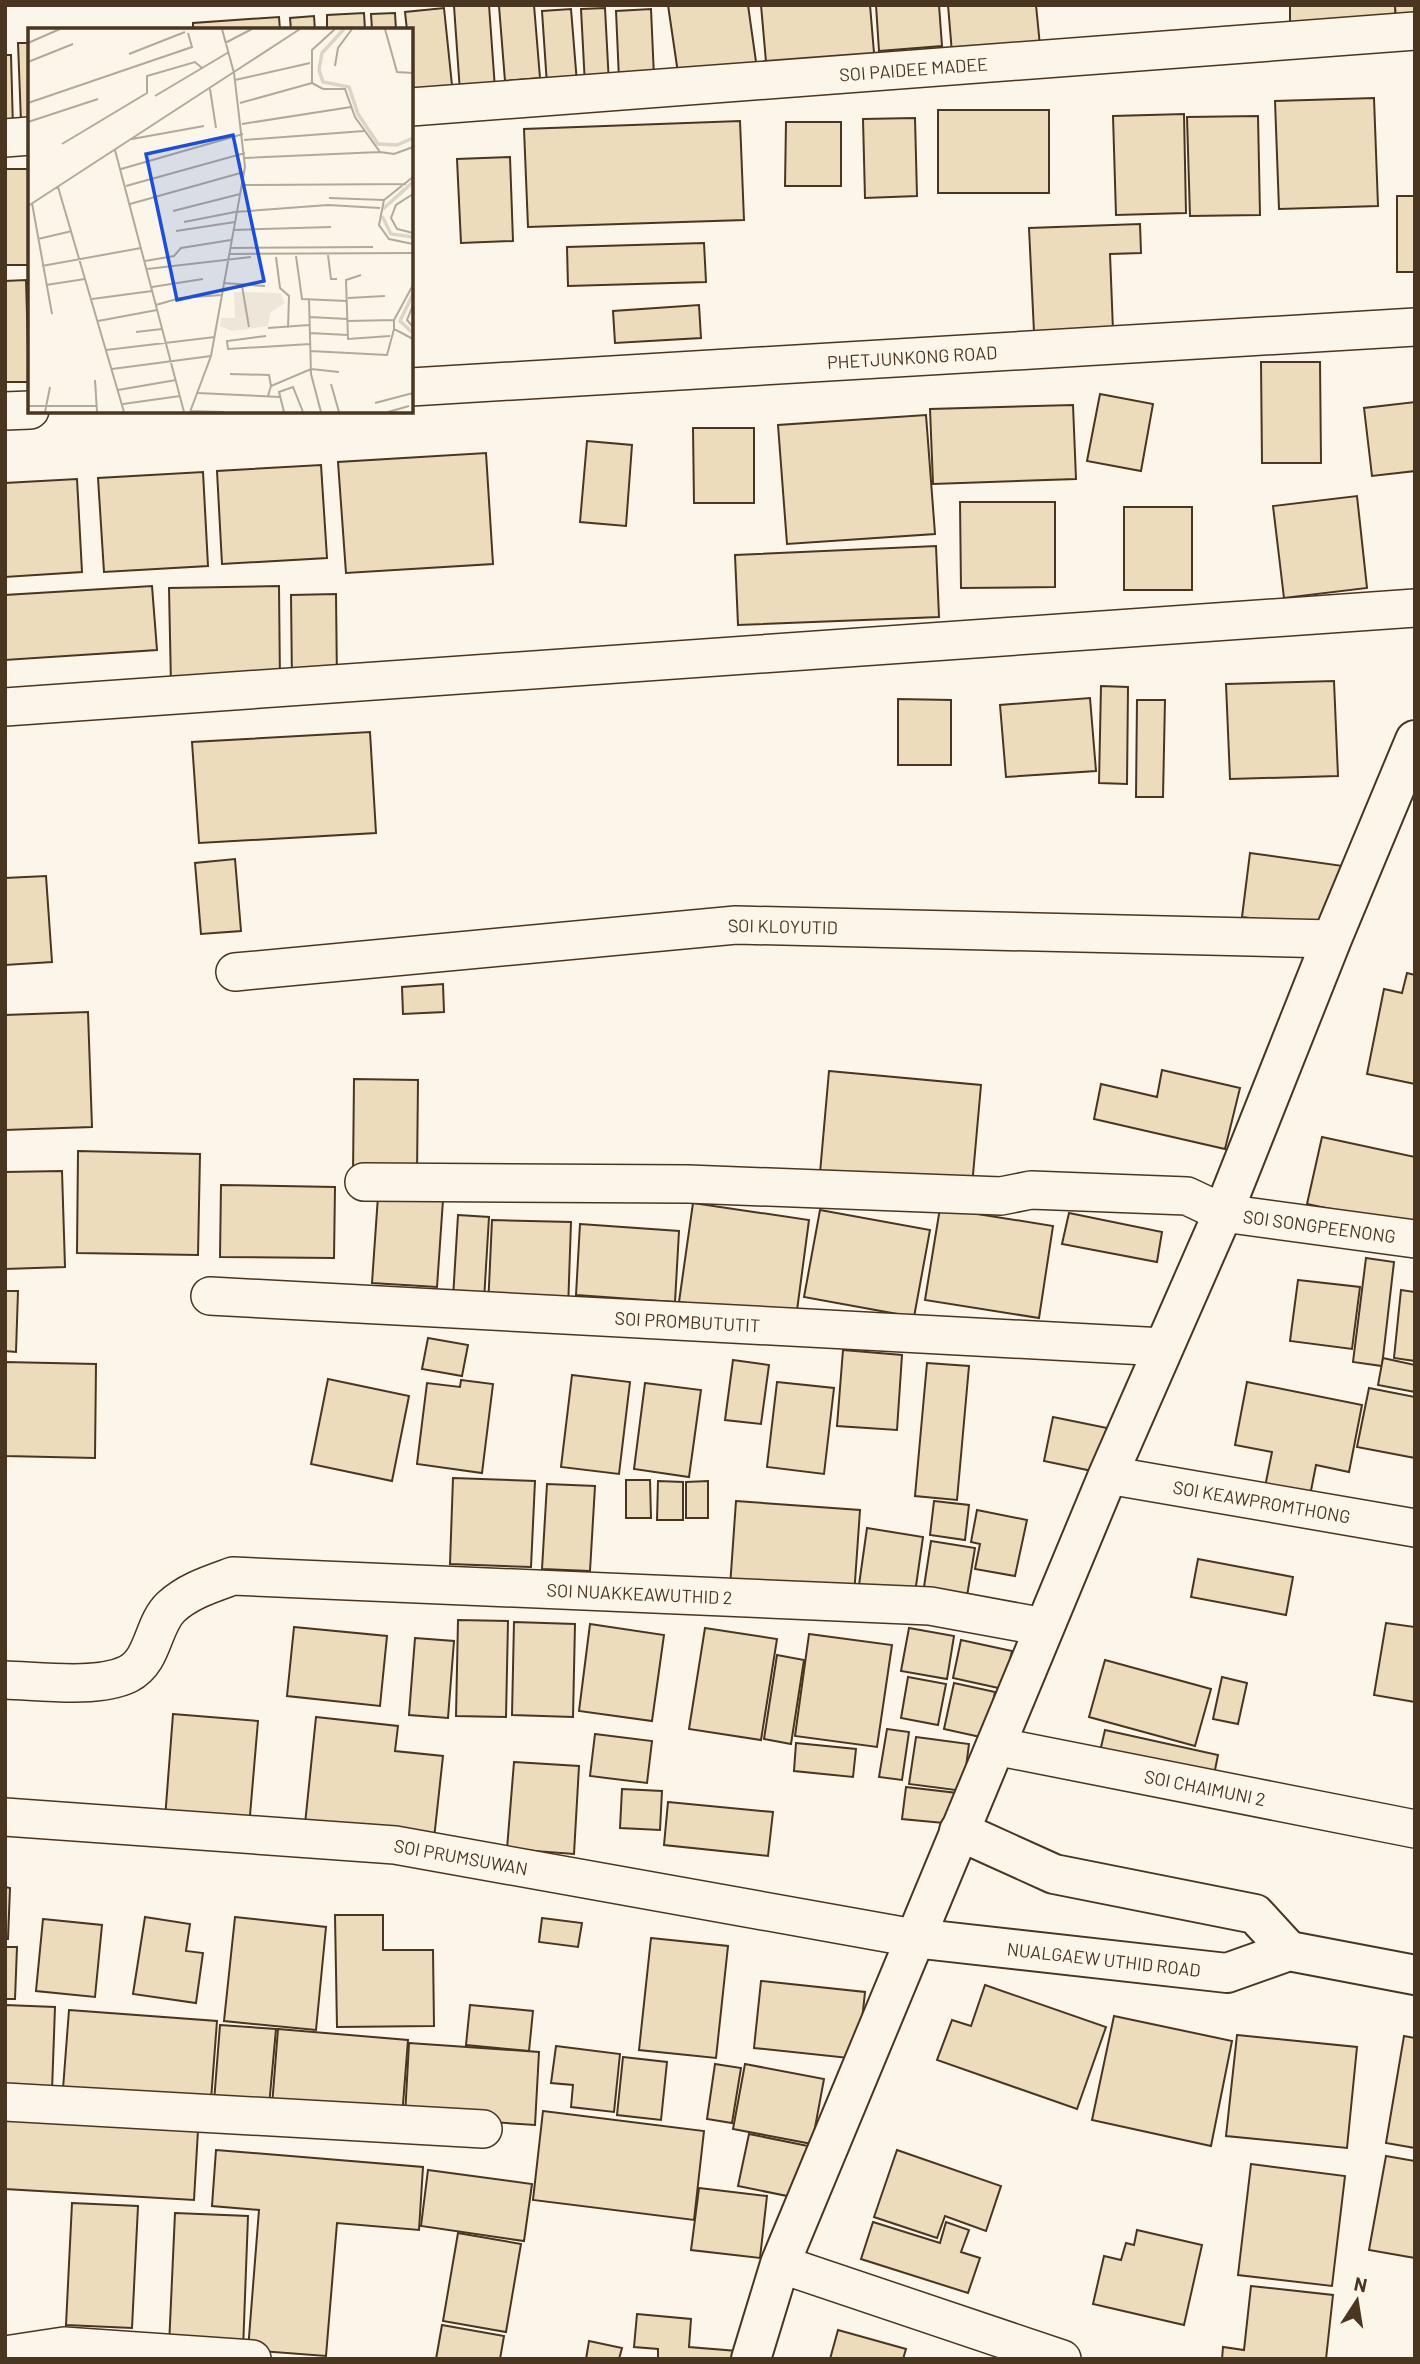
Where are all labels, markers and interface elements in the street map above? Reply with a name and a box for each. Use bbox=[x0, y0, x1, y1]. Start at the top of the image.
inset map bbox=[28, 28, 413, 413]
street label: SOI PAIDEE MADEE bbox=[838, 52, 989, 86]
street label: PHETJUNKONG ROAD bbox=[826, 341, 998, 373]
street label: SOI KLOYUTID bbox=[727, 914, 838, 938]
street label: SOI SONGPEENONG bbox=[1242, 1205, 1397, 1247]
street label: SOI PROMBUTUTIT bbox=[614, 1307, 761, 1336]
street label: SOI KEAWPROMTHONG bbox=[1171, 1475, 1352, 1528]
street label: SOI NUAKKEAWUTHID 2 bbox=[546, 1579, 733, 1608]
street label: SOI CHAIMUNI 2 bbox=[1142, 1765, 1267, 1810]
street label: SOI PRUMSUWAN bbox=[392, 1834, 530, 1880]
street label: NUALGAEW UTHID ROAD bbox=[1006, 1937, 1202, 1981]
north arrow bbox=[1322, 2266, 1392, 2336]
text: N bbox=[1352, 2271, 1369, 2296]

